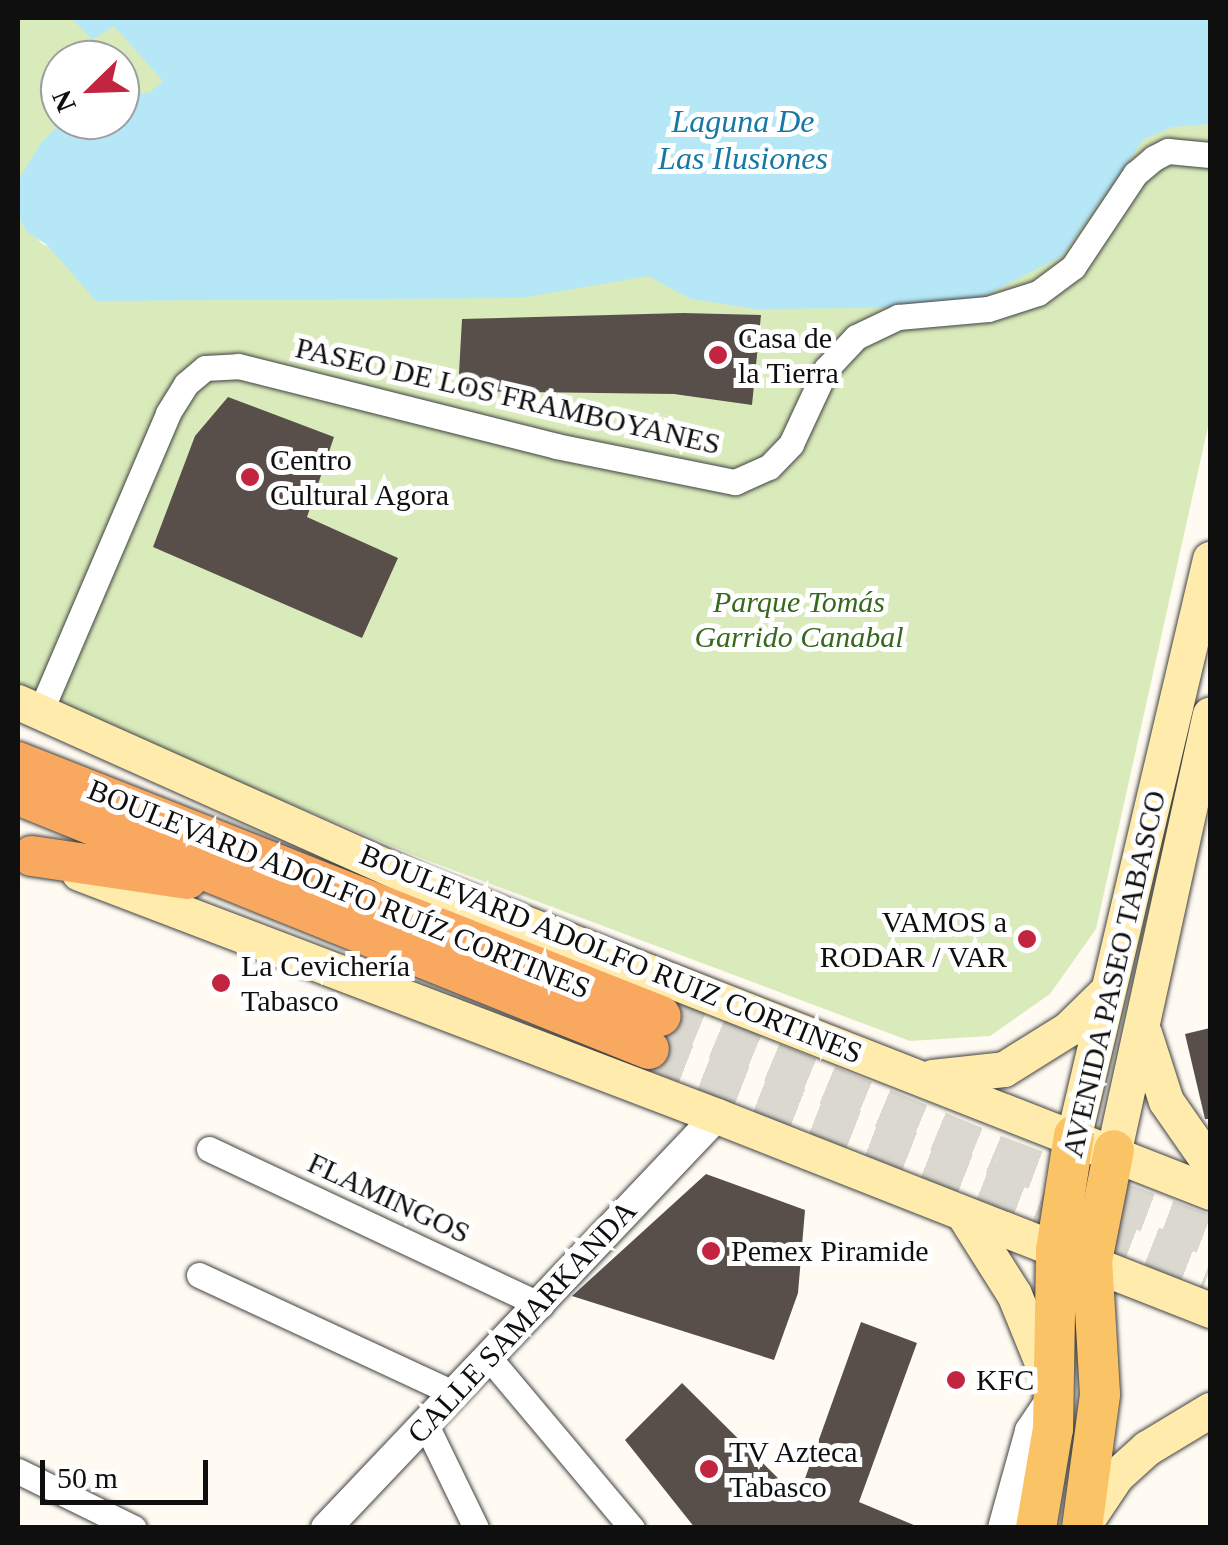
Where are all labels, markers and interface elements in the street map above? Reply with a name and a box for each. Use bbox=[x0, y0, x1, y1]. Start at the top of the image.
north arrow bbox=[40, 40, 140, 140]
text: N bbox=[46, 86, 82, 117]
water label: Laguna De Las Ilusiones bbox=[658, 103, 828, 178]
place label: Casa de la Tierra bbox=[738, 320, 839, 390]
street label: PASEO DE LOS FRAMBOYANES bbox=[292, 330, 724, 462]
marker: Casa de la Tierra bbox=[707, 344, 729, 366]
place label: Centro Cultural Agora bbox=[270, 442, 451, 512]
marker: Centro Cultural Agora bbox=[239, 466, 261, 488]
park label: Parque Tomás Garrido Canabal bbox=[694, 584, 904, 654]
street label: BOULEVARD ADOLFO RUÍZ CORTINES bbox=[82, 771, 596, 1007]
street label: AVENIDA PASEO TABASCO bbox=[1054, 786, 1174, 1162]
street label: BOULEVARD ADOLFO RUIZ CORTINES bbox=[354, 836, 868, 1072]
place label: VAMOS a RODAR / VAR bbox=[819, 904, 1007, 974]
marker: VAMOS a RODAR / VAR bbox=[1016, 928, 1038, 950]
place label: La Cevichería Tabasco bbox=[241, 948, 410, 1018]
marker: La Cevichería Tabasco bbox=[210, 972, 232, 994]
street label: FLAMINGOS bbox=[302, 1145, 476, 1251]
street label: CALLE SAMARKANDA bbox=[400, 1193, 644, 1451]
place label: Pemex Piramide bbox=[731, 1233, 928, 1269]
marker: Pemex Piramide bbox=[700, 1240, 722, 1262]
place label: KFC bbox=[976, 1362, 1034, 1398]
marker: KFC bbox=[945, 1369, 967, 1391]
place label: TV Azteca Tabasco bbox=[729, 1434, 860, 1504]
scale bar bbox=[45, 1440, 212, 1502]
marker: TV Azteca Tabasco bbox=[698, 1458, 720, 1480]
text: 50 m bbox=[57, 1461, 118, 1494]

